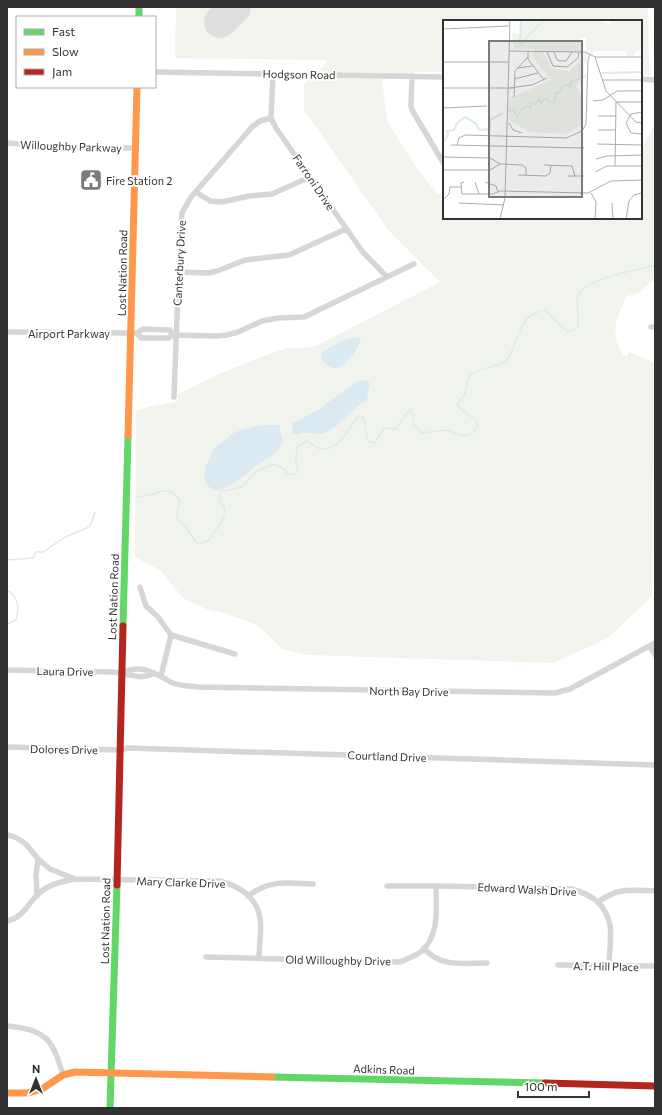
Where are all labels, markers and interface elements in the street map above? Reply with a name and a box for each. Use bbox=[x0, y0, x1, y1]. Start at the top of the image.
legend bbox=[16, 16, 156, 88]
inset map bbox=[443, 20, 642, 219]
text: Fast bbox=[52, 24, 75, 38]
text: Slow bbox=[52, 44, 79, 58]
text: Jam bbox=[52, 64, 72, 79]
street label: Hodgson Road bbox=[262, 67, 336, 81]
street label: Willoughby Parkway bbox=[20, 138, 122, 154]
street label: Farroni Drive bbox=[290, 151, 338, 213]
public building icon: Fire Station 2 bbox=[78, 167, 104, 193]
place label: Fire Station 2 bbox=[106, 174, 172, 187]
street label: Canterbury Drive bbox=[170, 220, 188, 306]
street label: Lost Nation Road bbox=[115, 230, 129, 316]
street label: Airport Parkway bbox=[28, 327, 110, 340]
street label: Lost Nation Road bbox=[105, 554, 121, 640]
street label: Laura Drive bbox=[36, 664, 94, 678]
street label: North Bay Drive bbox=[369, 684, 449, 698]
street label: Dolores Drive bbox=[30, 742, 98, 756]
street label: Courtland Drive bbox=[347, 748, 427, 764]
street label: Mary Clarke Drive bbox=[136, 874, 226, 890]
street label: Lost Nation Road bbox=[98, 878, 112, 964]
street label: Edward Walsh Drive bbox=[477, 880, 577, 898]
street label: Old Willoughby Drive bbox=[285, 953, 391, 967]
street label: A.T. Hill Place bbox=[573, 959, 639, 973]
north arrow bbox=[16, 1059, 56, 1099]
street label: Adkins Road bbox=[353, 1061, 415, 1077]
text: N bbox=[32, 1062, 40, 1075]
scale bar bbox=[518, 1073, 589, 1099]
text: 100 m bbox=[524, 1079, 558, 1093]

